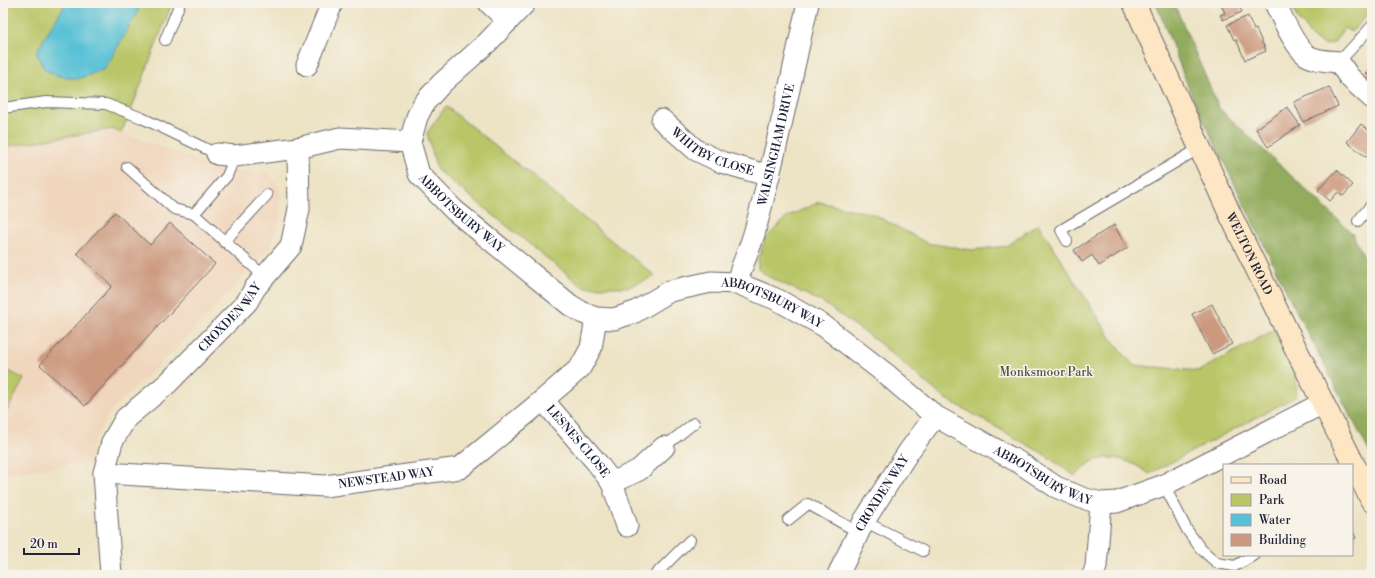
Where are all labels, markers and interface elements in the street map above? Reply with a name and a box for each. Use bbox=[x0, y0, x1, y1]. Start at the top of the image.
street label: WALSINGHAM DRIVE bbox=[755, 82, 798, 208]
street label: WHITBY CLOSE bbox=[667, 124, 756, 179]
street label: ABBOTSBURY WAY bbox=[414, 170, 508, 257]
street label: WELTON ROAD bbox=[1222, 209, 1275, 298]
street label: ABBOTSBURY WAY bbox=[720, 275, 826, 332]
street label: CROXDEN WAY bbox=[195, 279, 265, 355]
park label: Monksmoor Park bbox=[999, 365, 1093, 380]
street label: LESNES CLOSE bbox=[543, 402, 612, 481]
street label: ABBOTSBURY WAY bbox=[990, 442, 1095, 509]
street label: CROXDEN WAY bbox=[853, 451, 913, 534]
street label: NEWSTEAD WAY bbox=[337, 464, 436, 492]
legend bbox=[1223, 464, 1353, 556]
text: Road bbox=[1259, 473, 1287, 488]
text: Park bbox=[1259, 493, 1285, 508]
text: Water bbox=[1258, 513, 1291, 528]
scale bar bbox=[24, 530, 79, 556]
text: Building bbox=[1258, 533, 1307, 548]
text: 20 m bbox=[30, 537, 58, 552]

